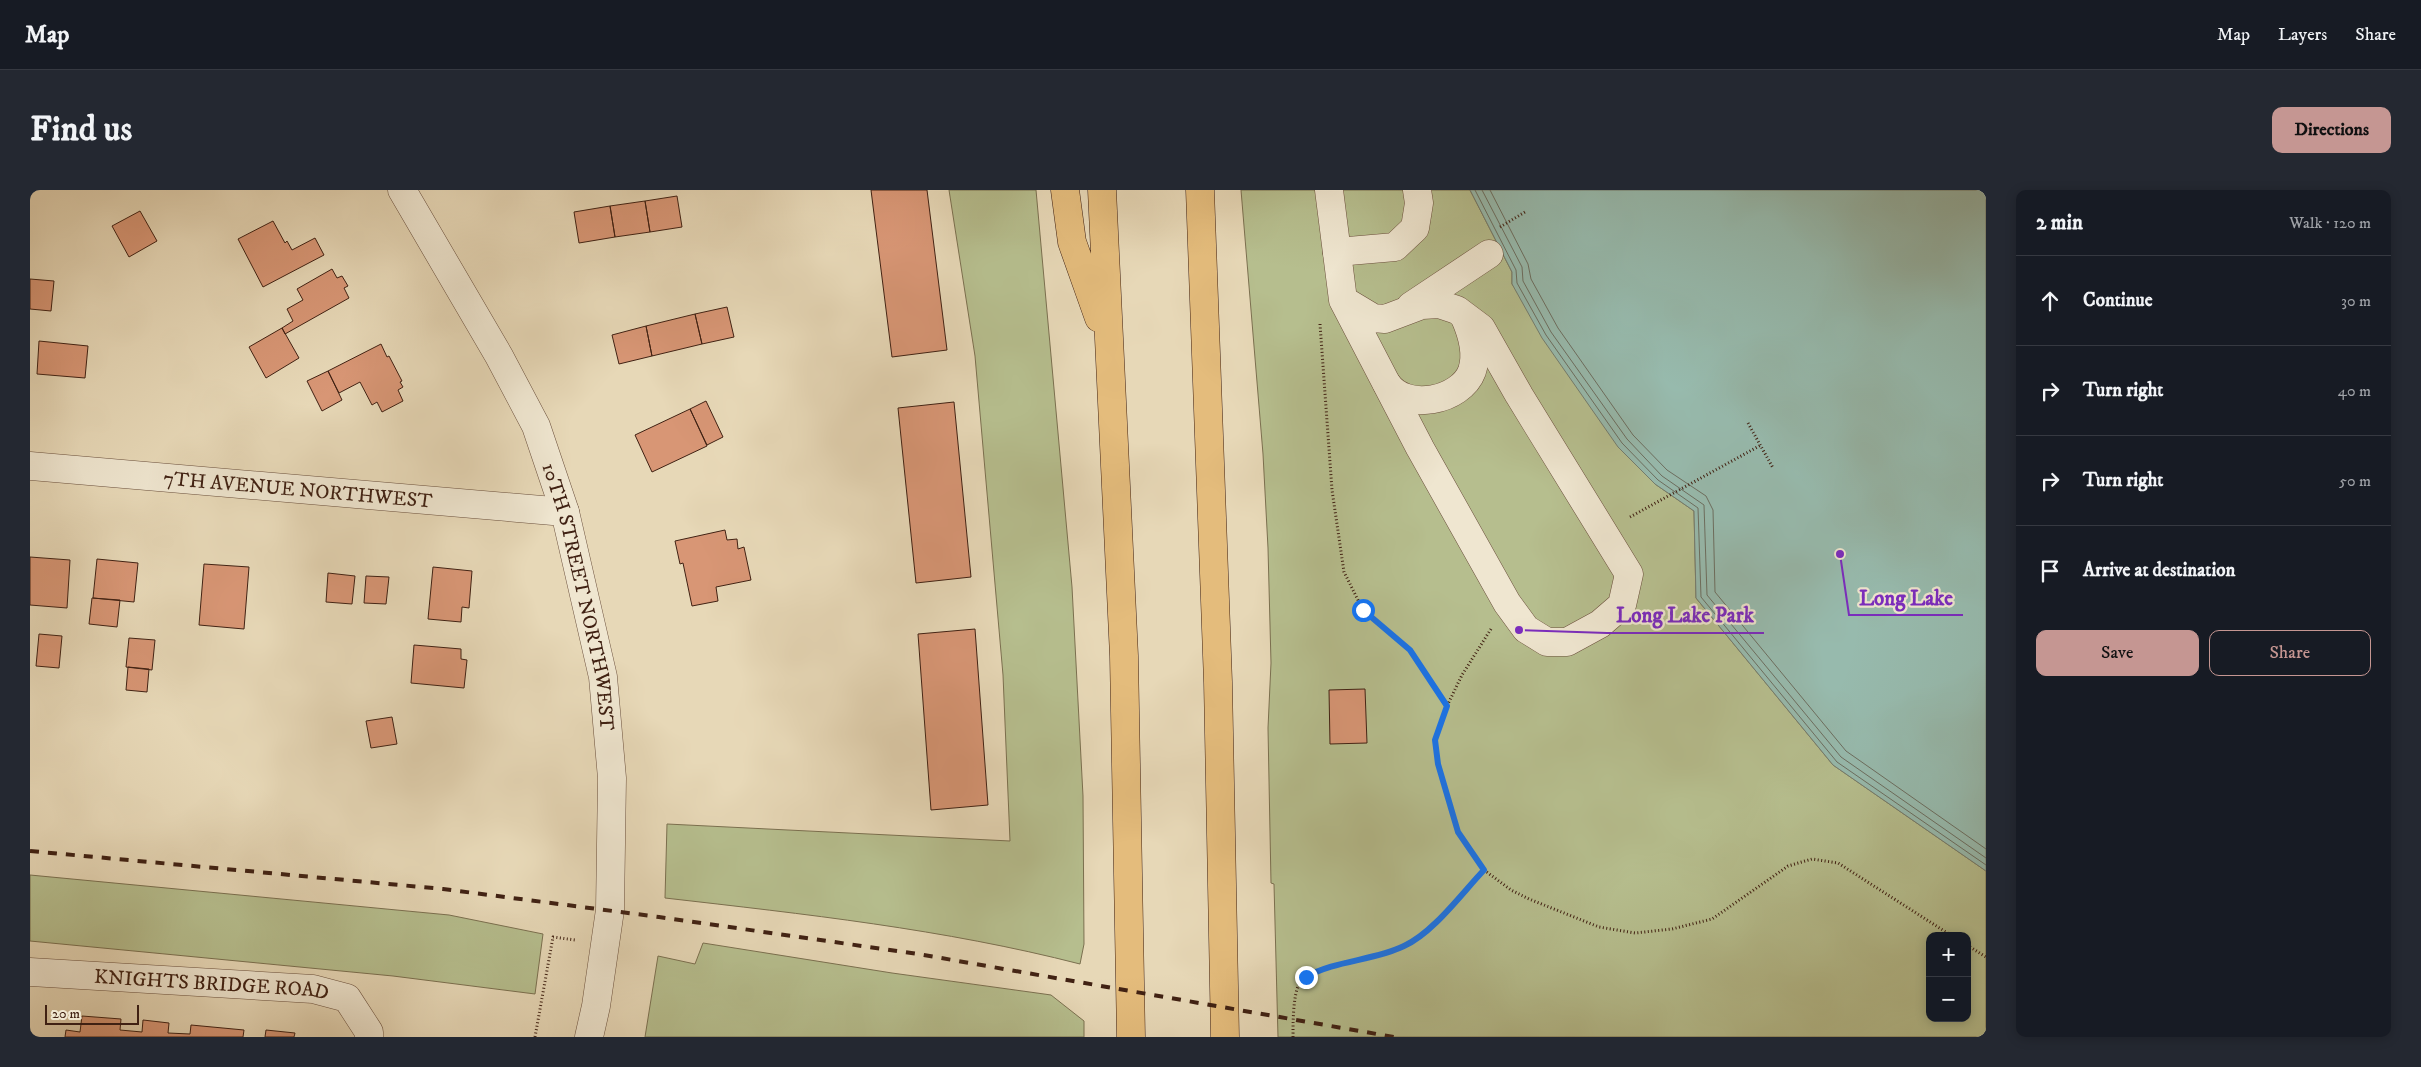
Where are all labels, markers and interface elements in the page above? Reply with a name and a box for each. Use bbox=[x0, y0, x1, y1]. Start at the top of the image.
text: Map bbox=[25, 20, 69, 50]
text: Map bbox=[2217, 24, 2250, 46]
text: Layers bbox=[2278, 24, 2327, 46]
text: Share bbox=[2355, 24, 2396, 46]
button: Directions bbox=[2272, 107, 2391, 153]
text: Find us bbox=[30, 108, 132, 152]
text: 2 min bbox=[2036, 210, 2083, 236]
text: Walk · 120 m bbox=[2289, 213, 2371, 233]
icon: ahead bbox=[2036, 287, 2064, 315]
text: Continue bbox=[2083, 289, 2153, 312]
text: 30 m bbox=[2341, 291, 2371, 311]
icon: right bbox=[2036, 377, 2064, 405]
text: Turn right bbox=[2083, 379, 2163, 402]
text: 40 m bbox=[2338, 381, 2371, 401]
street label: 10TH STREET NORTHWEST bbox=[535, 460, 619, 732]
street label: 7TH AVENUE NORTHWEST bbox=[162, 467, 433, 515]
icon: right bbox=[2036, 467, 2064, 495]
text: Turn right bbox=[2083, 469, 2163, 492]
text: 50 m bbox=[2339, 471, 2371, 491]
icon: arrive bbox=[2036, 557, 2064, 585]
text: Arrive at destination bbox=[2083, 559, 2235, 582]
callout: Long Lake bbox=[1849, 579, 1963, 615]
text: Long Lake bbox=[1859, 586, 1953, 612]
callout: Long Lake Park bbox=[1607, 597, 1764, 633]
route start bbox=[1352, 599, 1375, 622]
text: Long Lake Park bbox=[1616, 603, 1754, 629]
button: Save bbox=[2036, 630, 2199, 676]
button: Share bbox=[2209, 630, 2371, 676]
map controls bbox=[1926, 932, 1971, 1022]
button: + bbox=[1926, 932, 1971, 977]
street label: KNIGHTS BRIDGE ROAD bbox=[93, 965, 332, 1007]
route end bbox=[1295, 966, 1318, 989]
button: − bbox=[1926, 977, 1971, 1022]
scale bar bbox=[45, 1002, 139, 1025]
text: 20 m bbox=[52, 1005, 80, 1023]

